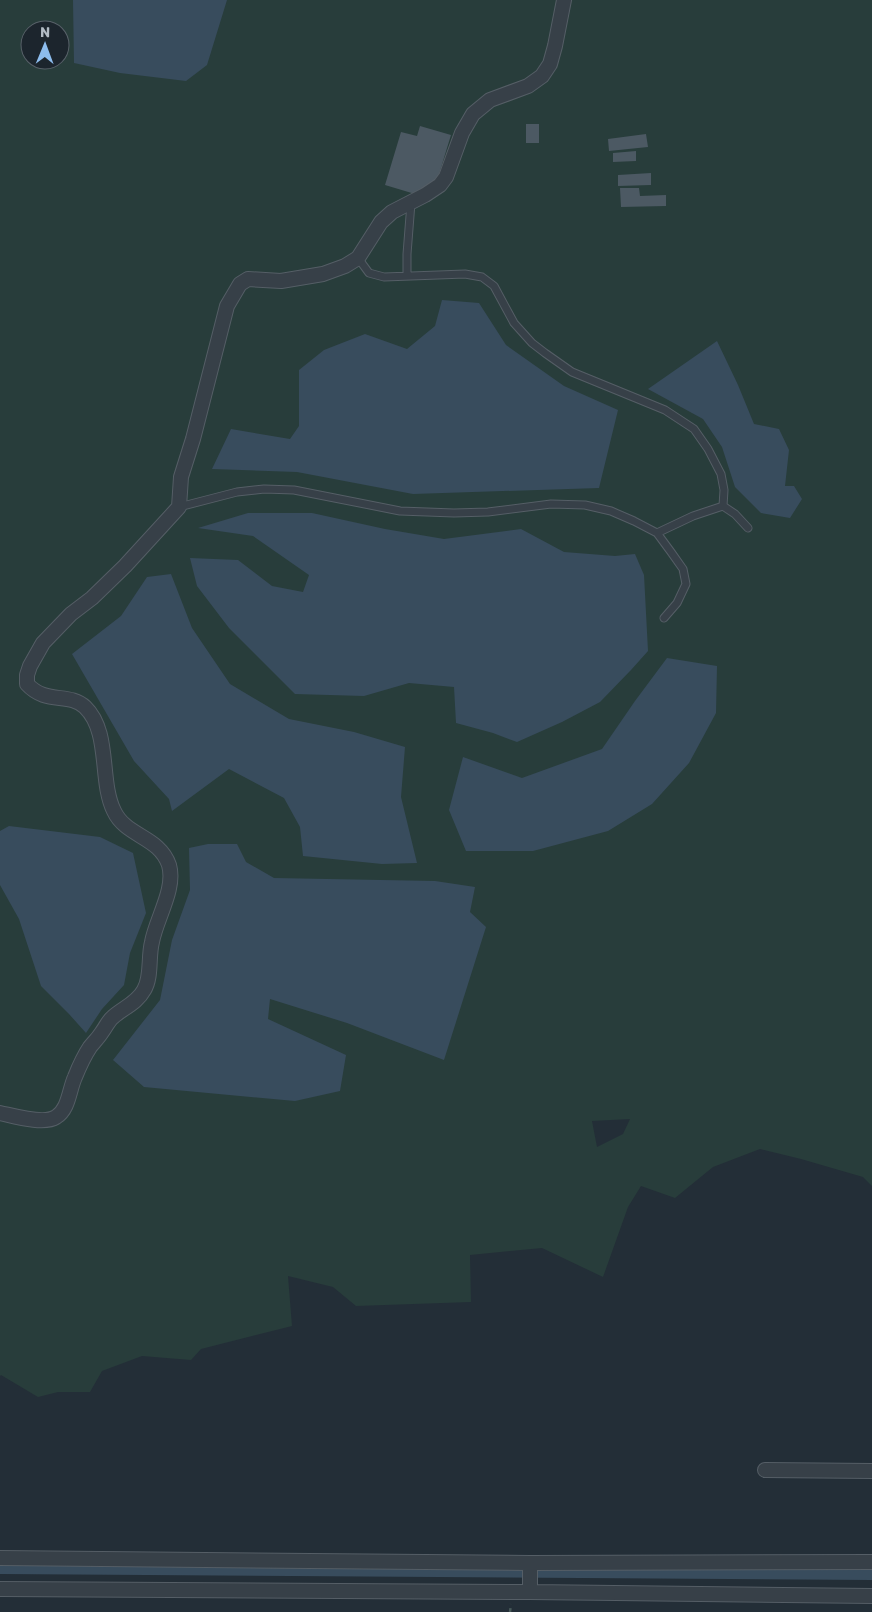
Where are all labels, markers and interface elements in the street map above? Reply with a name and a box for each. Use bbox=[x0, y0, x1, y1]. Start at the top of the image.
north arrow bbox=[20, 20, 70, 70]
text: N bbox=[40, 24, 50, 41]

